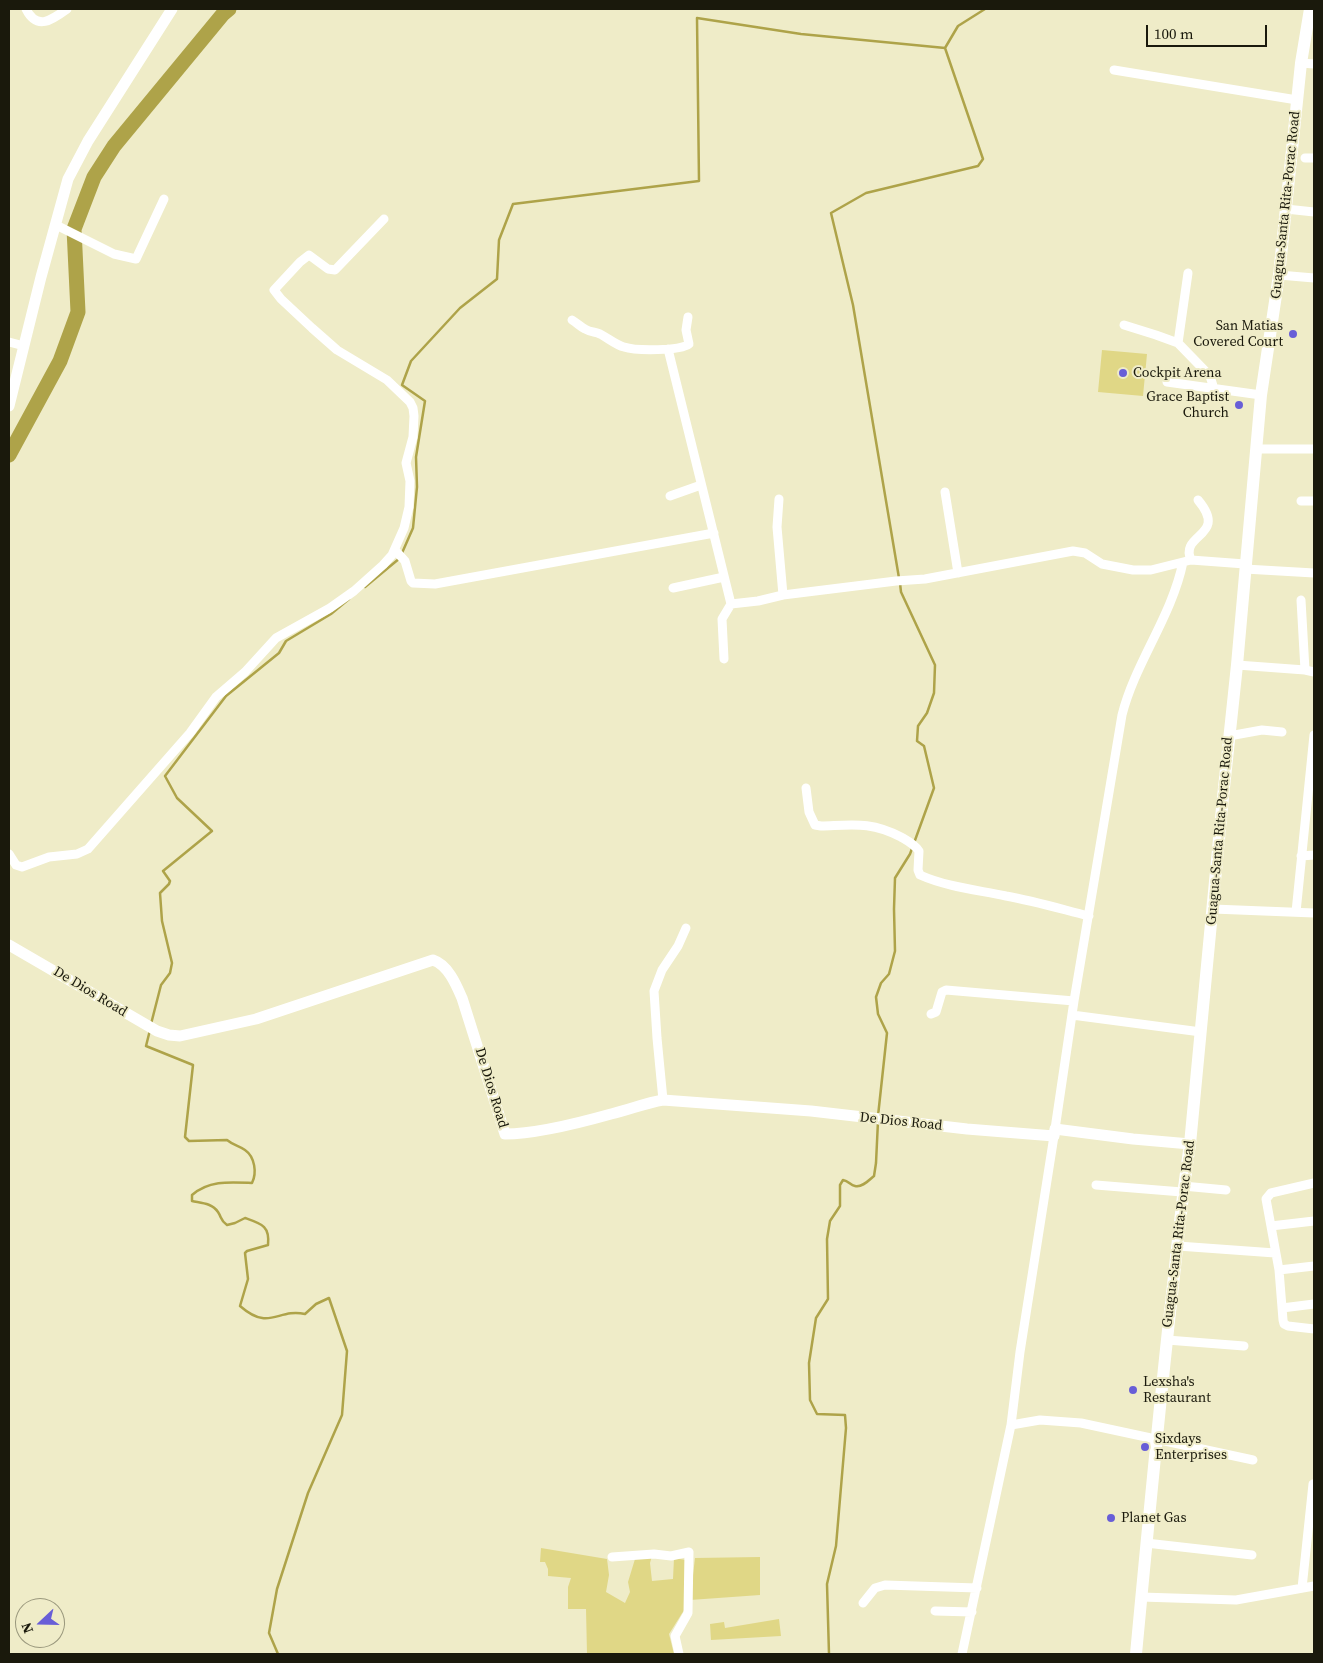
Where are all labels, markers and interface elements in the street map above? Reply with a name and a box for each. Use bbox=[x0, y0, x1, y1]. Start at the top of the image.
scale bar bbox=[1148, 15, 1269, 47]
text: 100 m bbox=[1154, 23, 1194, 44]
street label: Guagua-Santa Rita-Porac Road bbox=[1268, 110, 1304, 300]
place label: San Matias Covered Court bbox=[1193, 318, 1283, 351]
marker: San Matias Covered Court bbox=[1287, 328, 1299, 340]
place label: Cockpit Arena bbox=[1133, 365, 1222, 381]
marker: Cockpit Arena bbox=[1117, 367, 1129, 379]
place label: Grace Baptist Church bbox=[1146, 389, 1229, 422]
marker: Grace Baptist Church bbox=[1233, 399, 1245, 411]
street label: Guagua-Santa Rita-Porac Road bbox=[1203, 736, 1237, 926]
street label: De Dios Road bbox=[50, 963, 130, 1021]
street label: De Dios Road bbox=[471, 1046, 511, 1130]
street label: De Dios Road bbox=[859, 1109, 943, 1135]
street label: Guagua-Santa Rita-Porac Road bbox=[1159, 1139, 1199, 1329]
place label: Lexsha's Restaurant bbox=[1143, 1374, 1211, 1406]
marker: Lexsha's Restaurant bbox=[1127, 1384, 1139, 1396]
place label: Sixdays Enterprises bbox=[1155, 1431, 1227, 1464]
marker: Sixdays Enterprises bbox=[1139, 1441, 1151, 1453]
place label: Planet Gas bbox=[1121, 1510, 1187, 1526]
marker: Planet Gas bbox=[1105, 1512, 1117, 1524]
north arrow bbox=[15, 1598, 65, 1648]
text: N bbox=[16, 1620, 38, 1636]

